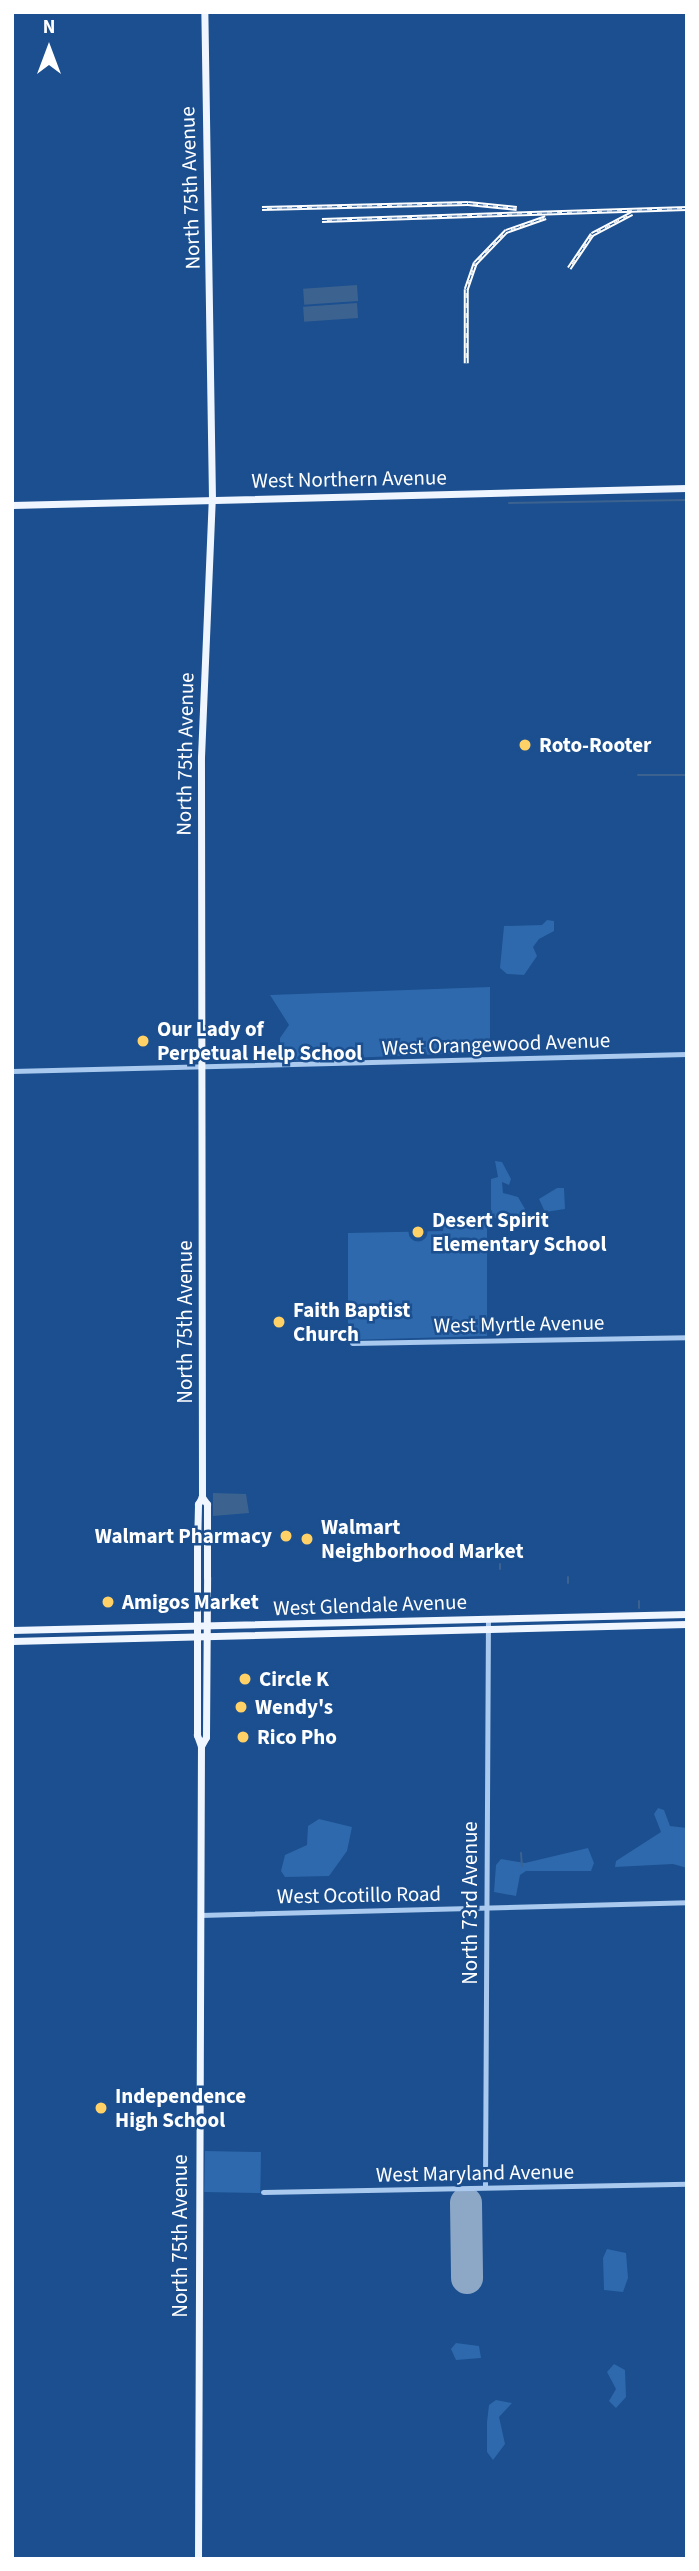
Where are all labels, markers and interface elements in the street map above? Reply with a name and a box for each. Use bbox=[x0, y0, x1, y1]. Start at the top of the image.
north arrow bbox=[14, 14, 84, 84]
text: N bbox=[43, 14, 55, 41]
street label: North 75th Avenue bbox=[175, 106, 205, 270]
street label: West Northern Avenue bbox=[251, 465, 447, 493]
street label: North 75th Avenue bbox=[171, 672, 199, 836]
place label: Roto-Rooter bbox=[539, 732, 651, 758]
marker: Roto-Rooter bbox=[517, 737, 533, 753]
place label: Our Lady of Perpetual Help School bbox=[157, 1016, 362, 1066]
street label: West Orangewood Avenue bbox=[381, 1027, 611, 1061]
marker: Our Lady of Perpetual Help School bbox=[135, 1033, 151, 1049]
place label: Desert Spirit Elementary School bbox=[432, 1207, 606, 1257]
marker: Desert Spirit Elementary School bbox=[410, 1224, 426, 1240]
street label: North 75th Avenue bbox=[172, 1240, 198, 1404]
place label: Faith Baptist Church bbox=[293, 1297, 410, 1347]
street label: West Myrtle Avenue bbox=[433, 1310, 605, 1338]
marker: Faith Baptist Church bbox=[271, 1314, 287, 1330]
place label: Walmart Neighborhood Market bbox=[321, 1514, 523, 1564]
place label: Walmart Pharmacy bbox=[95, 1523, 272, 1549]
marker: Walmart Pharmacy bbox=[278, 1528, 294, 1544]
marker: Walmart Neighborhood Market bbox=[299, 1531, 315, 1547]
place label: Amigos Market bbox=[122, 1589, 259, 1615]
street label: West Glendale Avenue bbox=[273, 1589, 467, 1621]
marker: Amigos Market bbox=[100, 1594, 116, 1610]
place label: Circle K bbox=[259, 1666, 329, 1692]
marker: Circle K bbox=[237, 1671, 253, 1687]
place label: Wendy's bbox=[255, 1694, 333, 1720]
marker: Wendy's bbox=[233, 1699, 249, 1715]
place label: Rico Pho bbox=[257, 1724, 337, 1750]
marker: Rico Pho bbox=[235, 1729, 251, 1745]
street label: North 73rd Avenue bbox=[457, 1821, 483, 1985]
street label: West Ocotillo Road bbox=[277, 1881, 441, 1909]
place label: Independence High School bbox=[115, 2083, 246, 2133]
marker: Independence High School bbox=[93, 2100, 109, 2116]
street label: North 75th Avenue bbox=[167, 2154, 193, 2318]
street label: West Maryland Avenue bbox=[376, 2159, 574, 2187]

